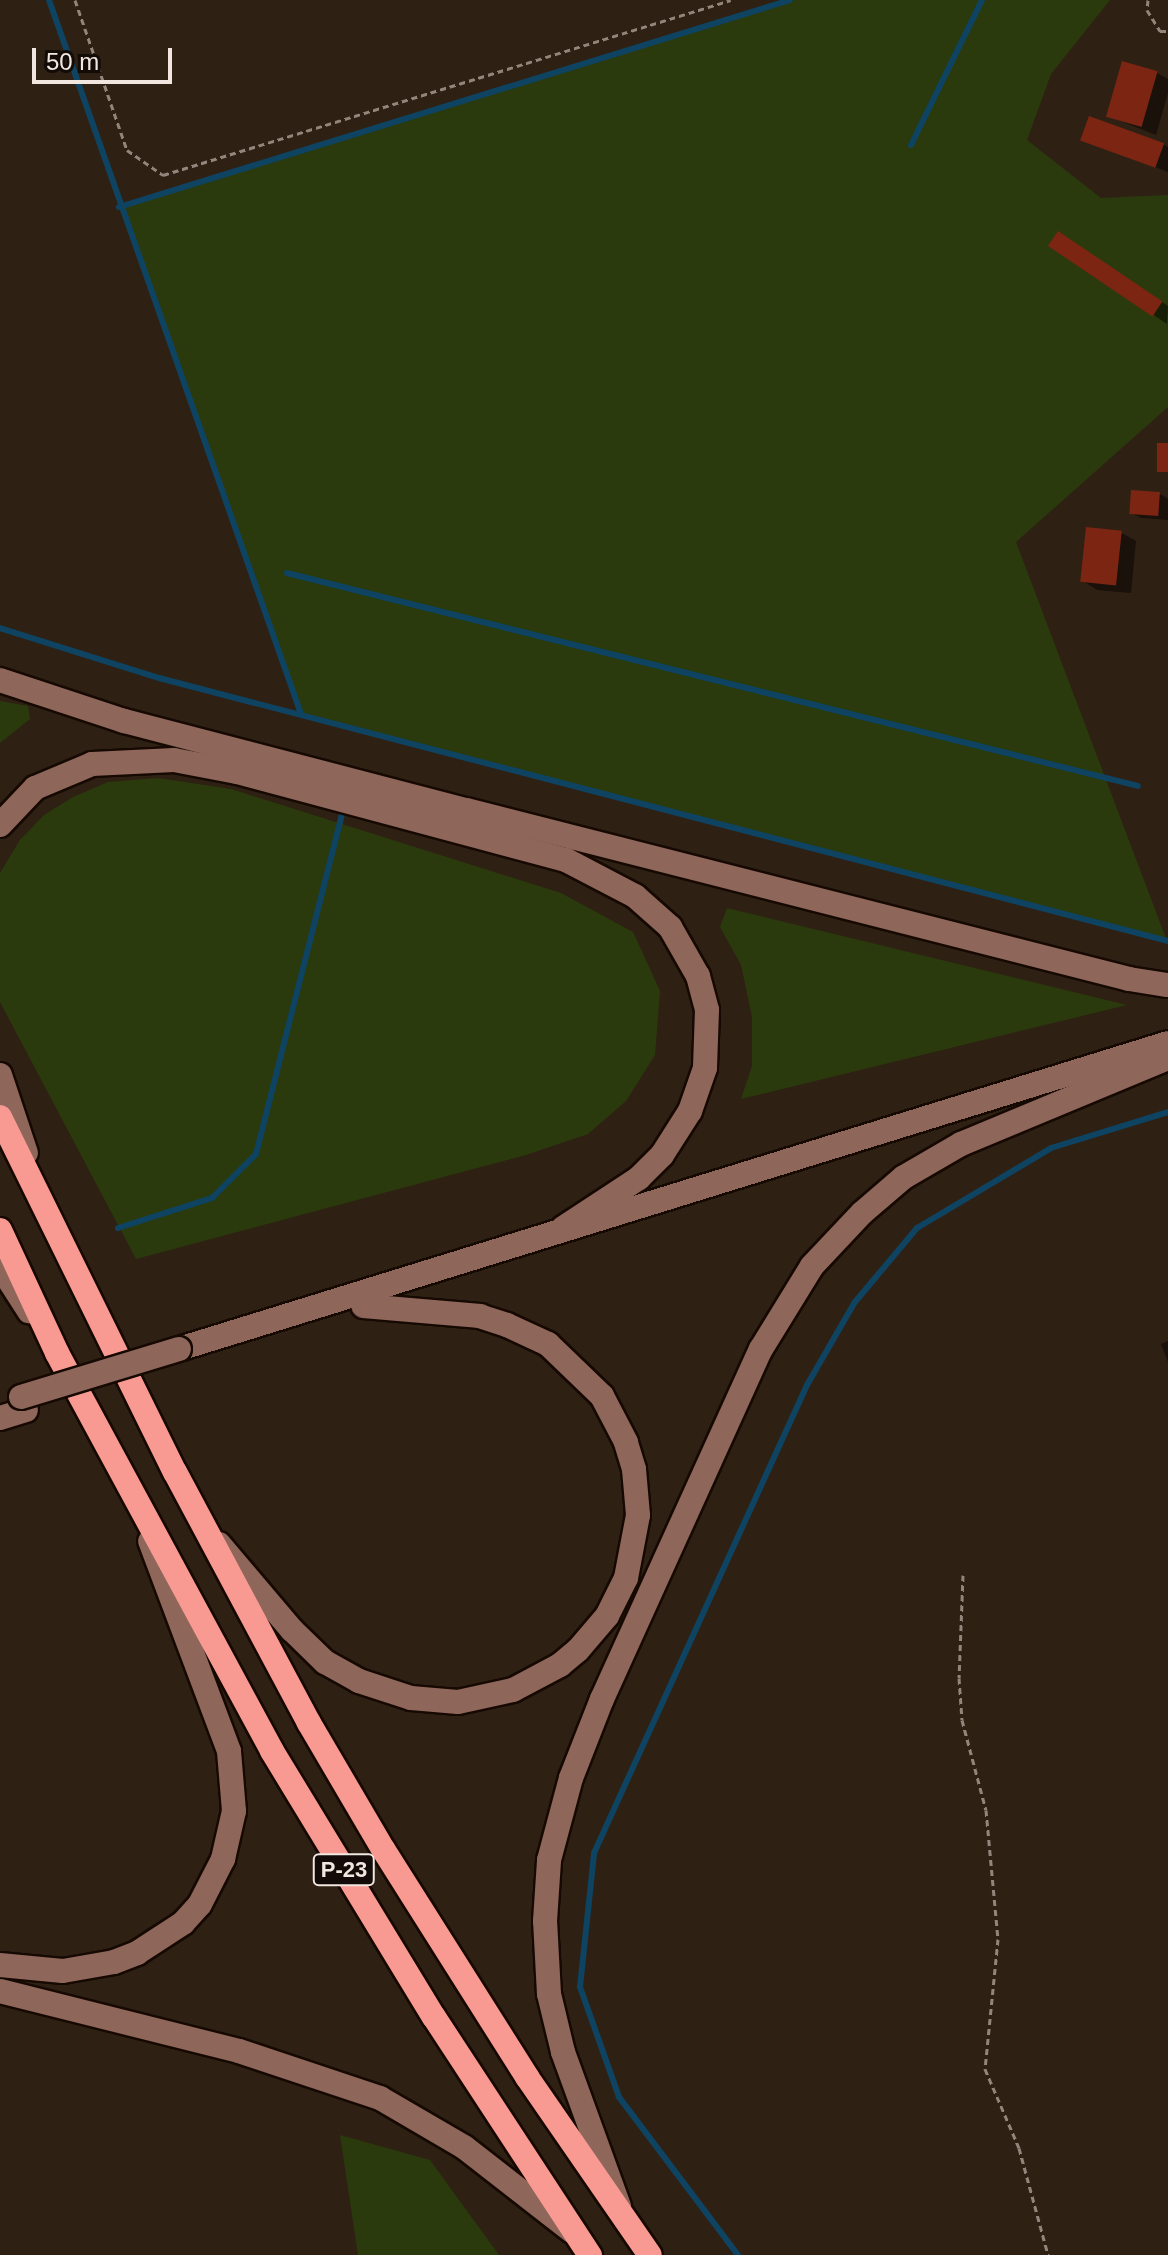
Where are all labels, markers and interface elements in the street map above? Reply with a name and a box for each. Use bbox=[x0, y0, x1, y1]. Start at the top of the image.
scale bar bbox=[36, 32, 176, 82]
text: 50 m bbox=[46, 48, 99, 75]
road number: Р-23 bbox=[312, 1852, 376, 1888]

